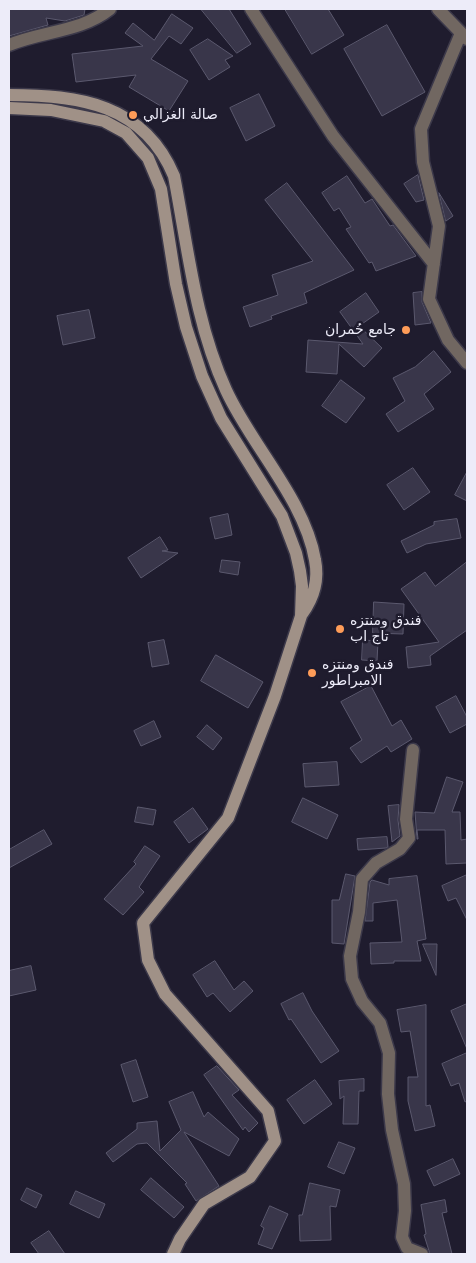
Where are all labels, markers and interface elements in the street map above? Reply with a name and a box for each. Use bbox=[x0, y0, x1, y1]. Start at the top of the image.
place label: صالة الغزالي bbox=[143, 107, 218, 123]
marker: صالة الغزالي bbox=[127, 109, 139, 121]
place label: جامع حُمران bbox=[325, 322, 396, 338]
marker: جامع حُمران bbox=[400, 324, 412, 336]
place label: فندق ومنتزه تاج اب bbox=[350, 613, 421, 646]
marker: فندق ومنتزه تاج اب bbox=[334, 623, 346, 635]
place label: فندق ومنتزه الامبراطور bbox=[322, 657, 393, 690]
marker: فندق ومنتزه الامبراطور bbox=[306, 667, 318, 679]

